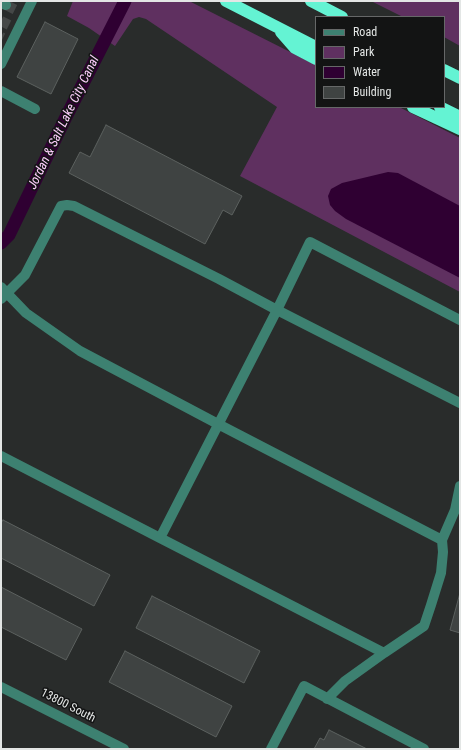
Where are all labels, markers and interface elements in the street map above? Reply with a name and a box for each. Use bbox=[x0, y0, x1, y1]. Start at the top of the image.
legend bbox=[315, 16, 445, 108]
text: Road bbox=[353, 25, 377, 39]
text: Park bbox=[353, 45, 374, 59]
water label: Jordan & Salt Lake City Canal bbox=[25, 54, 103, 192]
text: Water bbox=[353, 65, 381, 79]
text: Building bbox=[353, 85, 391, 99]
street label: 13800 South bbox=[38, 686, 98, 726]

